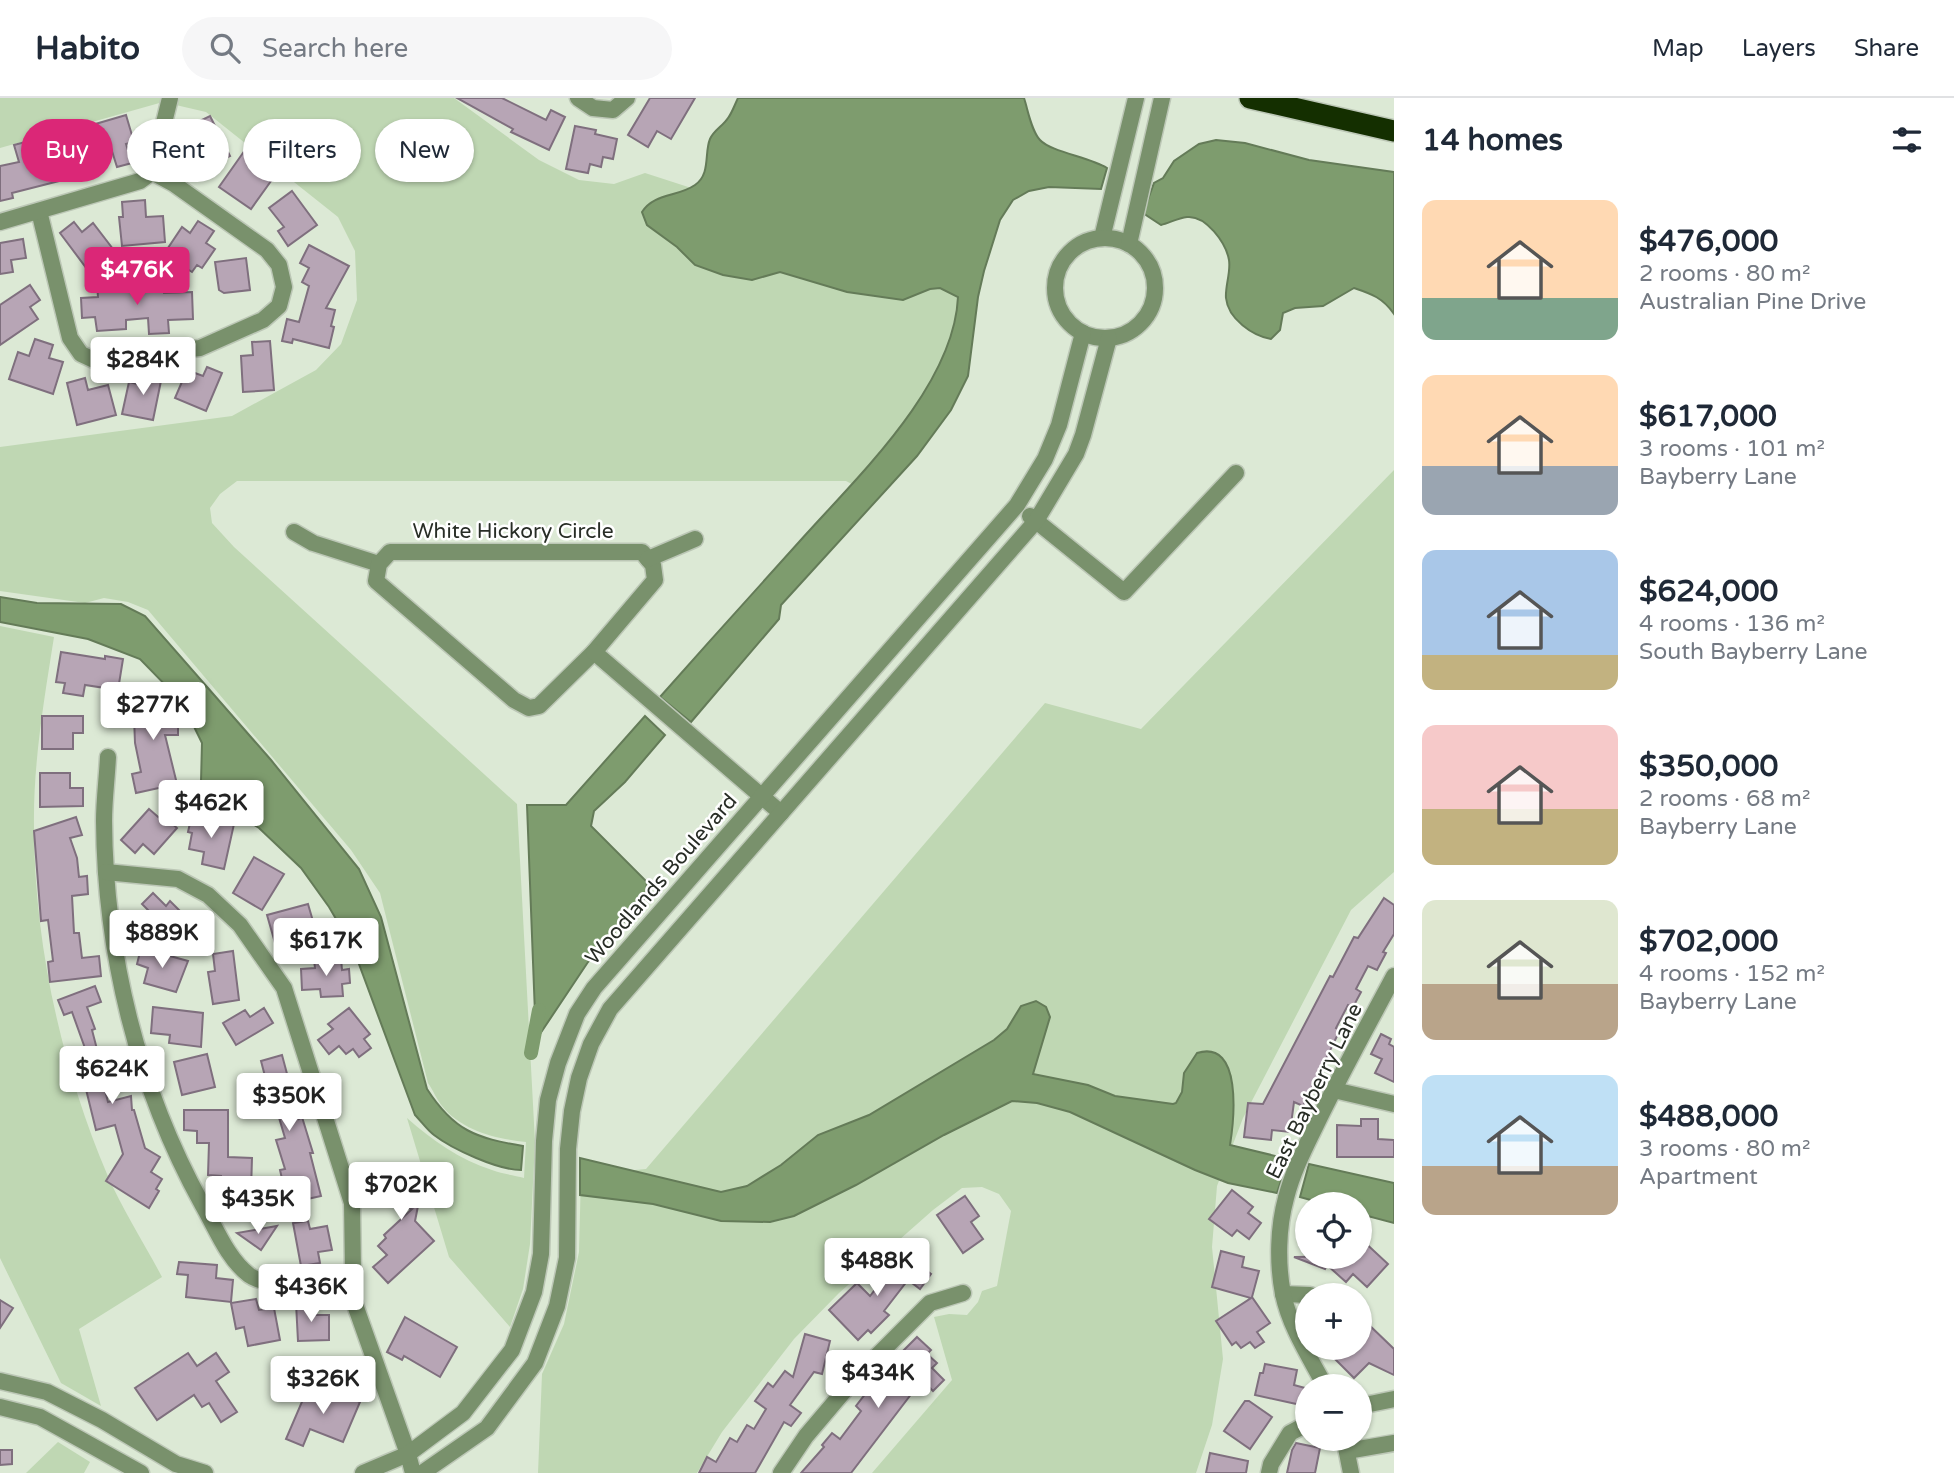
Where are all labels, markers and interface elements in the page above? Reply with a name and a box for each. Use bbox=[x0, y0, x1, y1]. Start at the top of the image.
search box bbox=[182, 17, 672, 80]
text: Habito bbox=[35, 29, 140, 68]
icon: search bbox=[206, 29, 244, 67]
text: Search here bbox=[262, 33, 408, 64]
text: Map bbox=[1652, 34, 1704, 63]
text: Layers bbox=[1742, 34, 1816, 63]
text: Share bbox=[1854, 34, 1919, 63]
chip: Buy bbox=[21, 119, 113, 182]
chip: Rent bbox=[127, 119, 229, 182]
chip: Filters bbox=[243, 119, 361, 182]
chip: New bbox=[375, 119, 474, 182]
icon: filters bbox=[1888, 121, 1926, 159]
text: 14 homes bbox=[1422, 122, 1563, 159]
text: $476,000 bbox=[1639, 223, 1778, 260]
icon: home bbox=[1478, 228, 1562, 312]
pin: $476K bbox=[88, 248, 186, 307]
text: $476K bbox=[101, 256, 173, 284]
text: 2 rooms · 80 m² bbox=[1639, 260, 1810, 288]
text: Australian Pine Drive bbox=[1639, 288, 1866, 316]
pin: $284K bbox=[94, 338, 192, 397]
text: $284K bbox=[107, 346, 179, 374]
text: $617,000 bbox=[1639, 398, 1777, 435]
icon: home bbox=[1478, 403, 1562, 487]
text: 3 rooms · 101 m² bbox=[1639, 435, 1825, 463]
text: Bayberry Lane bbox=[1639, 463, 1797, 491]
street label: White Hickory Circle bbox=[412, 519, 614, 544]
text: $624,000 bbox=[1639, 573, 1778, 610]
icon: home bbox=[1478, 578, 1562, 662]
text: 4 rooms · 136 m² bbox=[1639, 610, 1825, 638]
text: South Bayberry Lane bbox=[1639, 638, 1868, 666]
pin: $277K bbox=[104, 682, 202, 742]
text: $277K bbox=[117, 691, 189, 719]
text: $350,000 bbox=[1639, 748, 1778, 785]
icon: home bbox=[1478, 753, 1562, 837]
pin: $462K bbox=[162, 780, 260, 840]
text: 2 rooms · 68 m² bbox=[1639, 785, 1810, 813]
text: $462K bbox=[175, 789, 247, 817]
street label: Woodlands Boulevard bbox=[580, 789, 742, 970]
text: Bayberry Lane bbox=[1639, 813, 1797, 841]
pin: $889K bbox=[113, 910, 211, 970]
pin: $617K bbox=[277, 918, 375, 978]
text: $889K bbox=[126, 919, 198, 947]
text: $702,000 bbox=[1639, 923, 1778, 960]
text: $617K bbox=[290, 927, 362, 955]
icon: home bbox=[1478, 928, 1562, 1012]
text: 4 rooms · 152 m² bbox=[1639, 960, 1825, 988]
text: Bayberry Lane bbox=[1639, 988, 1797, 1016]
street label: East Bayberry Lane bbox=[1261, 999, 1368, 1183]
pin: $624K bbox=[63, 1046, 161, 1106]
text: $624K bbox=[76, 1055, 148, 1083]
pin: $350K bbox=[240, 1074, 338, 1133]
text: $350K bbox=[253, 1082, 325, 1110]
text: $488,000 bbox=[1639, 1098, 1778, 1135]
icon: home bbox=[1478, 1103, 1562, 1187]
text: 3 rooms · 80 m² bbox=[1639, 1135, 1810, 1163]
pin: $702K bbox=[352, 1162, 450, 1222]
text: Apartment bbox=[1639, 1163, 1758, 1191]
text: $702K bbox=[365, 1171, 437, 1199]
pin: $435K bbox=[209, 1176, 307, 1236]
text: $435K bbox=[222, 1185, 294, 1213]
map controls bbox=[1295, 1192, 1372, 1451]
button: locate bbox=[1295, 1192, 1372, 1269]
pin: $488K bbox=[828, 1238, 926, 1298]
text: $488K bbox=[841, 1247, 913, 1275]
pin: $436K bbox=[262, 1264, 360, 1324]
text: $436K bbox=[275, 1273, 347, 1301]
button: + bbox=[1295, 1283, 1372, 1360]
pin: $434K bbox=[829, 1350, 927, 1410]
pin: $326K bbox=[274, 1356, 372, 1416]
text: $434K bbox=[842, 1359, 914, 1387]
text: $326K bbox=[287, 1365, 359, 1393]
button: − bbox=[1295, 1374, 1372, 1451]

